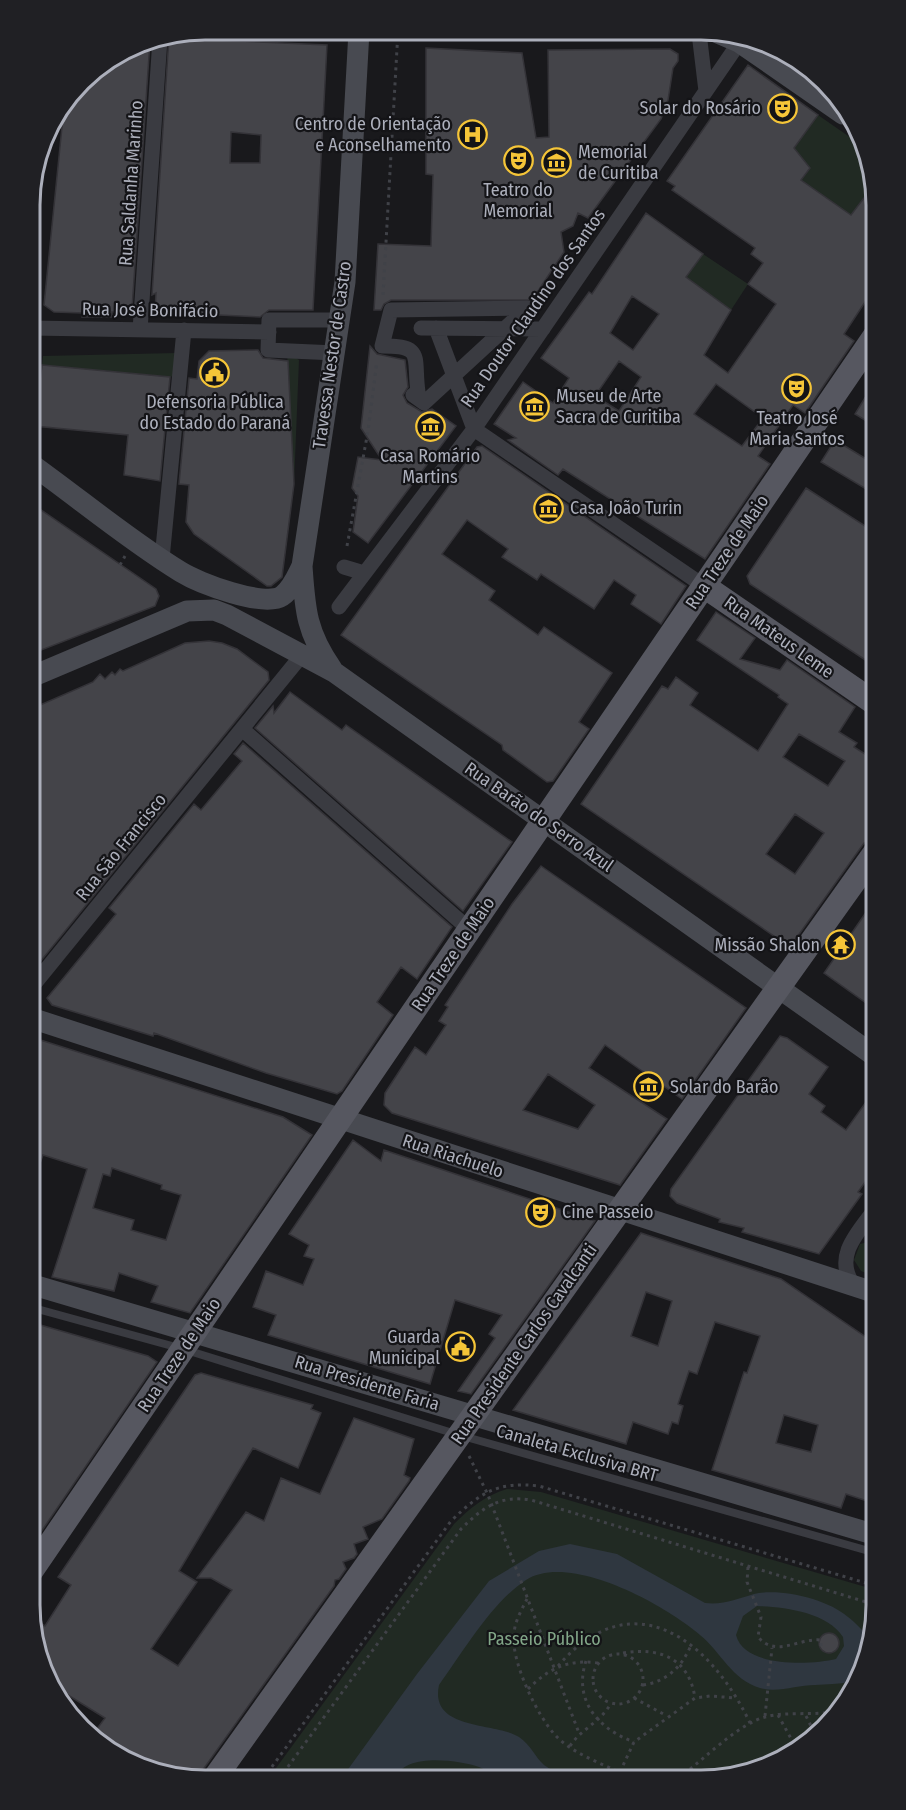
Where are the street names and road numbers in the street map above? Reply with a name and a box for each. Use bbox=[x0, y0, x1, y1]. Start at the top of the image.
street label: Rua Saldanha Marinho bbox=[114, 99, 148, 267]
street label: Rua Doutor Claudino dos Santos bbox=[456, 204, 610, 412]
street label: Travessa Nestor de Castro bbox=[308, 260, 356, 450]
street label: Rua José Bonifácio bbox=[82, 298, 218, 322]
street label: Rua Treze de Maio bbox=[681, 491, 773, 613]
street label: Rua Mateus Leme bbox=[720, 591, 838, 683]
street label: Rua Barão do Serro Azul bbox=[460, 757, 618, 877]
street label: Rua São Francisco bbox=[71, 789, 171, 905]
street label: Rua Treze de Maio bbox=[407, 893, 499, 1015]
street label: Rua Riachuelo bbox=[400, 1129, 506, 1183]
street label: Rua Presidente Carlos Cavalcanti bbox=[446, 1239, 602, 1449]
street label: Rua Treze de Maio bbox=[133, 1294, 225, 1416]
street label: Rua Presidente Faria bbox=[292, 1351, 442, 1416]
street label: Canaleta Exclusiva BRT bbox=[494, 1419, 661, 1487]

